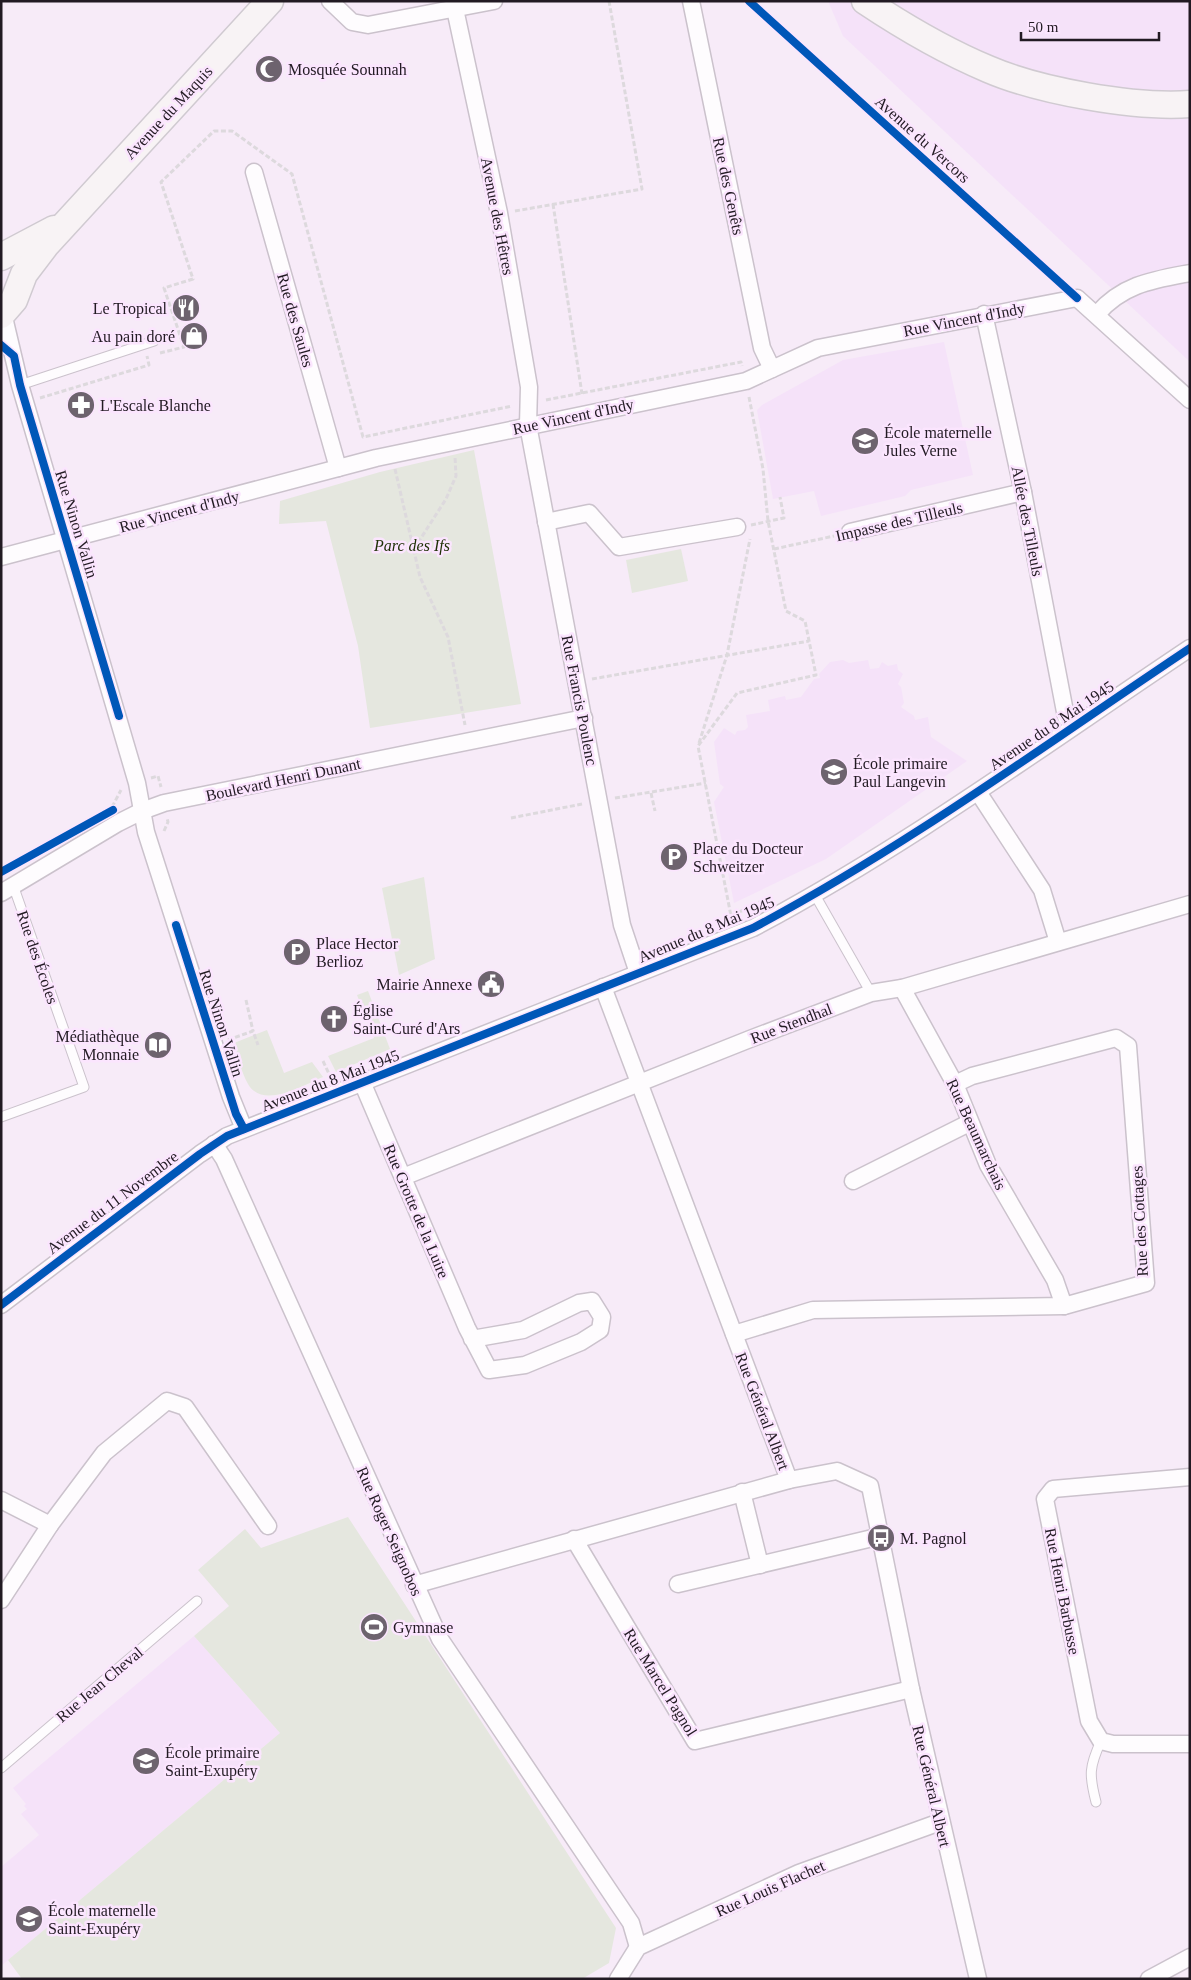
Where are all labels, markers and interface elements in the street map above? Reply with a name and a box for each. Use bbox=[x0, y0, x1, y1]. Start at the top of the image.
scale bar bbox=[1021, 10, 1158, 42]
text: 50 m bbox=[1028, 19, 1059, 35]
mosque icon: Mosquée Sounnah bbox=[254, 54, 284, 84]
place label: Mosquée Sounnah bbox=[288, 61, 407, 79]
street label: Avenue du Maquis bbox=[121, 62, 216, 163]
street label: Avenue du Vercors bbox=[872, 93, 973, 186]
street label: Rue des Genêts bbox=[710, 136, 747, 237]
street label: Avenue des Hêtres bbox=[478, 156, 517, 276]
street label: Rue des Saules bbox=[274, 271, 317, 369]
restaurant icon: Le Tropical bbox=[171, 293, 201, 323]
street label: Rue Vincent d'Indy bbox=[902, 299, 1026, 341]
place label: Le Tropical bbox=[93, 300, 168, 318]
shop icon: Au pain doré bbox=[179, 321, 209, 351]
place label: Au pain doré bbox=[91, 328, 175, 346]
pharmacy icon: L'Escale Blanche bbox=[66, 390, 96, 420]
street label: Rue Vincent d'Indy bbox=[511, 395, 635, 439]
place label: L'Escale Blanche bbox=[100, 397, 211, 414]
place label: École maternelle Jules Verne bbox=[884, 423, 992, 459]
school or university icon: École maternelle Jules Verne bbox=[850, 426, 880, 456]
street label: Allée des Tilleuls bbox=[1008, 464, 1047, 578]
street label: Rue Ninon Vallin bbox=[52, 468, 101, 580]
street label: Rue Vincent d'Indy bbox=[117, 487, 241, 537]
street label: Impasse des Tilleuls bbox=[834, 499, 964, 545]
park label: Parc des Ifs bbox=[373, 537, 450, 555]
street label: Rue Francis Poulenc bbox=[559, 633, 600, 767]
street label: Avenue du 8 Mai 1945 bbox=[986, 677, 1117, 773]
place label: École primaire Paul Langevin bbox=[853, 754, 948, 791]
street label: Boulevard Henri Dunant bbox=[204, 755, 363, 804]
school or university icon: École primaire Paul Langevin bbox=[819, 757, 849, 787]
place label: Place du Docteur Schweitzer bbox=[693, 840, 804, 875]
parking icon: Place du Docteur Schweitzer bbox=[659, 842, 689, 872]
street label: Avenue du 8 Mai 1945 bbox=[636, 893, 777, 966]
street label: Rue des Écoles bbox=[14, 908, 62, 1006]
place label: Place Hector Berlioz bbox=[316, 935, 399, 970]
parking icon: Place Hector Berlioz bbox=[282, 937, 312, 967]
street label: Rue Ninon Vallin bbox=[196, 967, 247, 1079]
public building icon: Mairie Annexe bbox=[476, 969, 506, 999]
place label: Mairie Annexe bbox=[376, 976, 472, 993]
street label: Rue Stendhal bbox=[748, 1000, 835, 1047]
place label: Église Saint-Curé d'Ars bbox=[353, 1001, 460, 1037]
church icon: Église Saint-Curé d'Ars bbox=[319, 1004, 349, 1034]
place label: Médiathèque Monnaie bbox=[55, 1028, 139, 1063]
library icon: Médiathèque Monnaie bbox=[143, 1030, 173, 1060]
street label: Avenue du 8 Mai 1945 bbox=[259, 1046, 402, 1115]
street label: Rue Beaumarchais bbox=[943, 1076, 1010, 1192]
street label: Rue Grotte de la Luire bbox=[381, 1142, 452, 1281]
street label: Avenue du 11 Novembre bbox=[43, 1148, 181, 1257]
street label: Rue des Cottages bbox=[1128, 1165, 1152, 1277]
street label: Rue Général Albert bbox=[732, 1350, 793, 1473]
street label: Rue Roger Seignobos bbox=[352, 1464, 426, 1599]
bus stop icon: M. Pagnol bbox=[866, 1523, 896, 1553]
street label: Rue Henri Barbusse bbox=[1042, 1526, 1083, 1656]
place label: M. Pagnol bbox=[900, 1530, 967, 1548]
sports icon: Gymnase bbox=[359, 1612, 389, 1642]
place label: Gymnase bbox=[393, 1619, 453, 1637]
street label: Rue Marcel Pagnol bbox=[620, 1625, 701, 1740]
street label: Rue Jean Cheval bbox=[53, 1643, 146, 1725]
street label: Rue Général Albert bbox=[909, 1724, 954, 1849]
place label: École primaire Saint-Exupéry bbox=[165, 1743, 260, 1780]
school or university icon: École primaire Saint-Exupéry bbox=[131, 1746, 161, 1776]
street label: Rue Louis Flachet bbox=[713, 1857, 828, 1920]
place label: École maternelle Saint-Exupéry bbox=[48, 1901, 156, 1938]
school or university icon: École maternelle Saint-Exupéry bbox=[14, 1904, 44, 1934]

